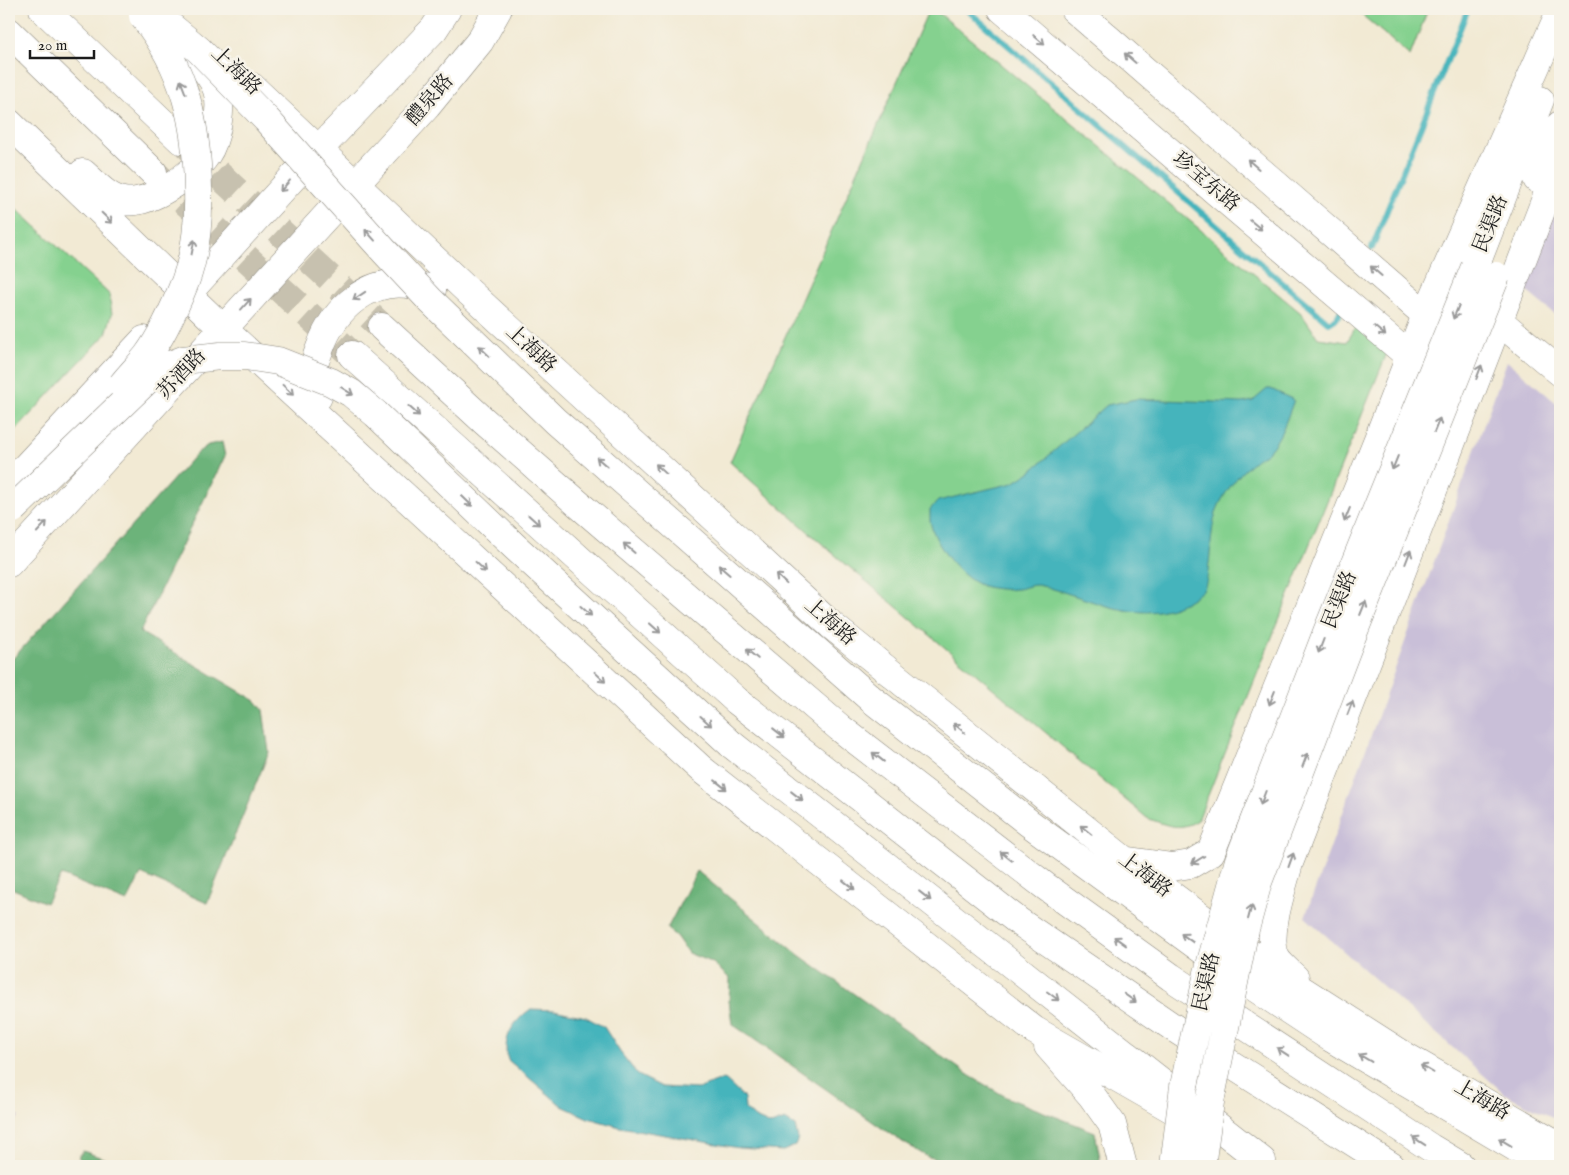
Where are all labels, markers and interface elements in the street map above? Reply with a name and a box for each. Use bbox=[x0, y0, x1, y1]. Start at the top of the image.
scale bar bbox=[30, 28, 94, 60]
one-way arrow bbox=[1033, 35, 1046, 46]
text: 20 m bbox=[38, 36, 68, 55]
street label: 上海路 bbox=[206, 41, 266, 101]
one-way arrow bbox=[1124, 52, 1137, 64]
street label: 醴泉路 bbox=[401, 69, 459, 131]
one-way arrow bbox=[178, 80, 187, 95]
street label: 珍宝东路 bbox=[1167, 147, 1245, 217]
one-way arrow bbox=[1247, 159, 1260, 170]
one-way arrow bbox=[279, 180, 291, 193]
street label: 民渠路 bbox=[1468, 192, 1514, 256]
one-way arrow bbox=[101, 212, 113, 224]
one-way arrow bbox=[1250, 220, 1263, 231]
one-way arrow bbox=[364, 229, 376, 242]
one-way arrow bbox=[189, 240, 198, 256]
one-way arrow bbox=[1369, 265, 1382, 277]
one-way arrow bbox=[353, 291, 367, 301]
one-way arrow bbox=[240, 297, 252, 310]
one-way arrow bbox=[1451, 304, 1461, 319]
street label: 上海路 bbox=[501, 319, 561, 379]
one-way arrow bbox=[1373, 325, 1386, 337]
street label: 苏酒路 bbox=[152, 344, 212, 404]
one-way arrow bbox=[477, 345, 490, 357]
one-way arrow bbox=[1475, 365, 1484, 381]
one-way arrow bbox=[282, 384, 295, 396]
one-way arrow bbox=[340, 387, 354, 397]
one-way arrow bbox=[407, 405, 420, 417]
one-way arrow bbox=[1433, 417, 1442, 432]
one-way arrow bbox=[1390, 455, 1399, 470]
one-way arrow bbox=[596, 457, 609, 468]
one-way arrow bbox=[655, 463, 668, 475]
one-way arrow bbox=[461, 495, 474, 507]
one-way arrow bbox=[1341, 507, 1351, 522]
one-way arrow bbox=[528, 514, 541, 525]
one-way arrow bbox=[36, 520, 48, 533]
one-way arrow bbox=[622, 542, 635, 554]
one-way arrow bbox=[1404, 550, 1414, 565]
one-way arrow bbox=[474, 561, 487, 573]
one-way arrow bbox=[718, 564, 731, 576]
street label: 民渠路 bbox=[1317, 568, 1363, 632]
one-way arrow bbox=[775, 573, 787, 585]
street label: 上海路 bbox=[799, 593, 861, 651]
one-way arrow bbox=[1359, 601, 1369, 616]
one-way arrow bbox=[580, 605, 593, 617]
one-way arrow bbox=[649, 623, 662, 634]
one-way arrow bbox=[1316, 638, 1325, 653]
one-way arrow bbox=[746, 648, 759, 659]
one-way arrow bbox=[594, 671, 607, 683]
one-way arrow bbox=[1267, 690, 1276, 705]
one-way arrow bbox=[1345, 701, 1355, 716]
one-way arrow bbox=[700, 715, 713, 727]
one-way arrow bbox=[953, 722, 966, 733]
one-way arrow bbox=[772, 728, 785, 739]
one-way arrow bbox=[871, 751, 884, 762]
one-way arrow bbox=[1301, 752, 1310, 768]
one-way arrow bbox=[714, 780, 727, 791]
one-way arrow bbox=[790, 790, 803, 801]
one-way arrow bbox=[1258, 790, 1267, 805]
one-way arrow bbox=[1080, 824, 1093, 835]
street label: 上海路 bbox=[1114, 847, 1176, 903]
one-way arrow bbox=[1000, 851, 1013, 862]
one-way arrow bbox=[1287, 853, 1296, 868]
one-way arrow bbox=[1192, 855, 1206, 865]
one-way arrow bbox=[842, 880, 855, 891]
one-way arrow bbox=[918, 891, 931, 902]
one-way arrow bbox=[1246, 905, 1255, 921]
one-way arrow bbox=[1180, 933, 1194, 943]
one-way arrow bbox=[1114, 935, 1127, 946]
street label: 民渠路 bbox=[1188, 950, 1226, 1014]
one-way arrow bbox=[1046, 991, 1060, 1001]
one-way arrow bbox=[1123, 993, 1137, 1003]
one-way arrow bbox=[1277, 1046, 1291, 1056]
one-way arrow bbox=[1359, 1053, 1373, 1063]
one-way arrow bbox=[1421, 1063, 1435, 1073]
street label: 上海路 bbox=[1450, 1074, 1514, 1126]
one-way arrow bbox=[1412, 1136, 1426, 1146]
one-way arrow bbox=[1498, 1136, 1512, 1146]

